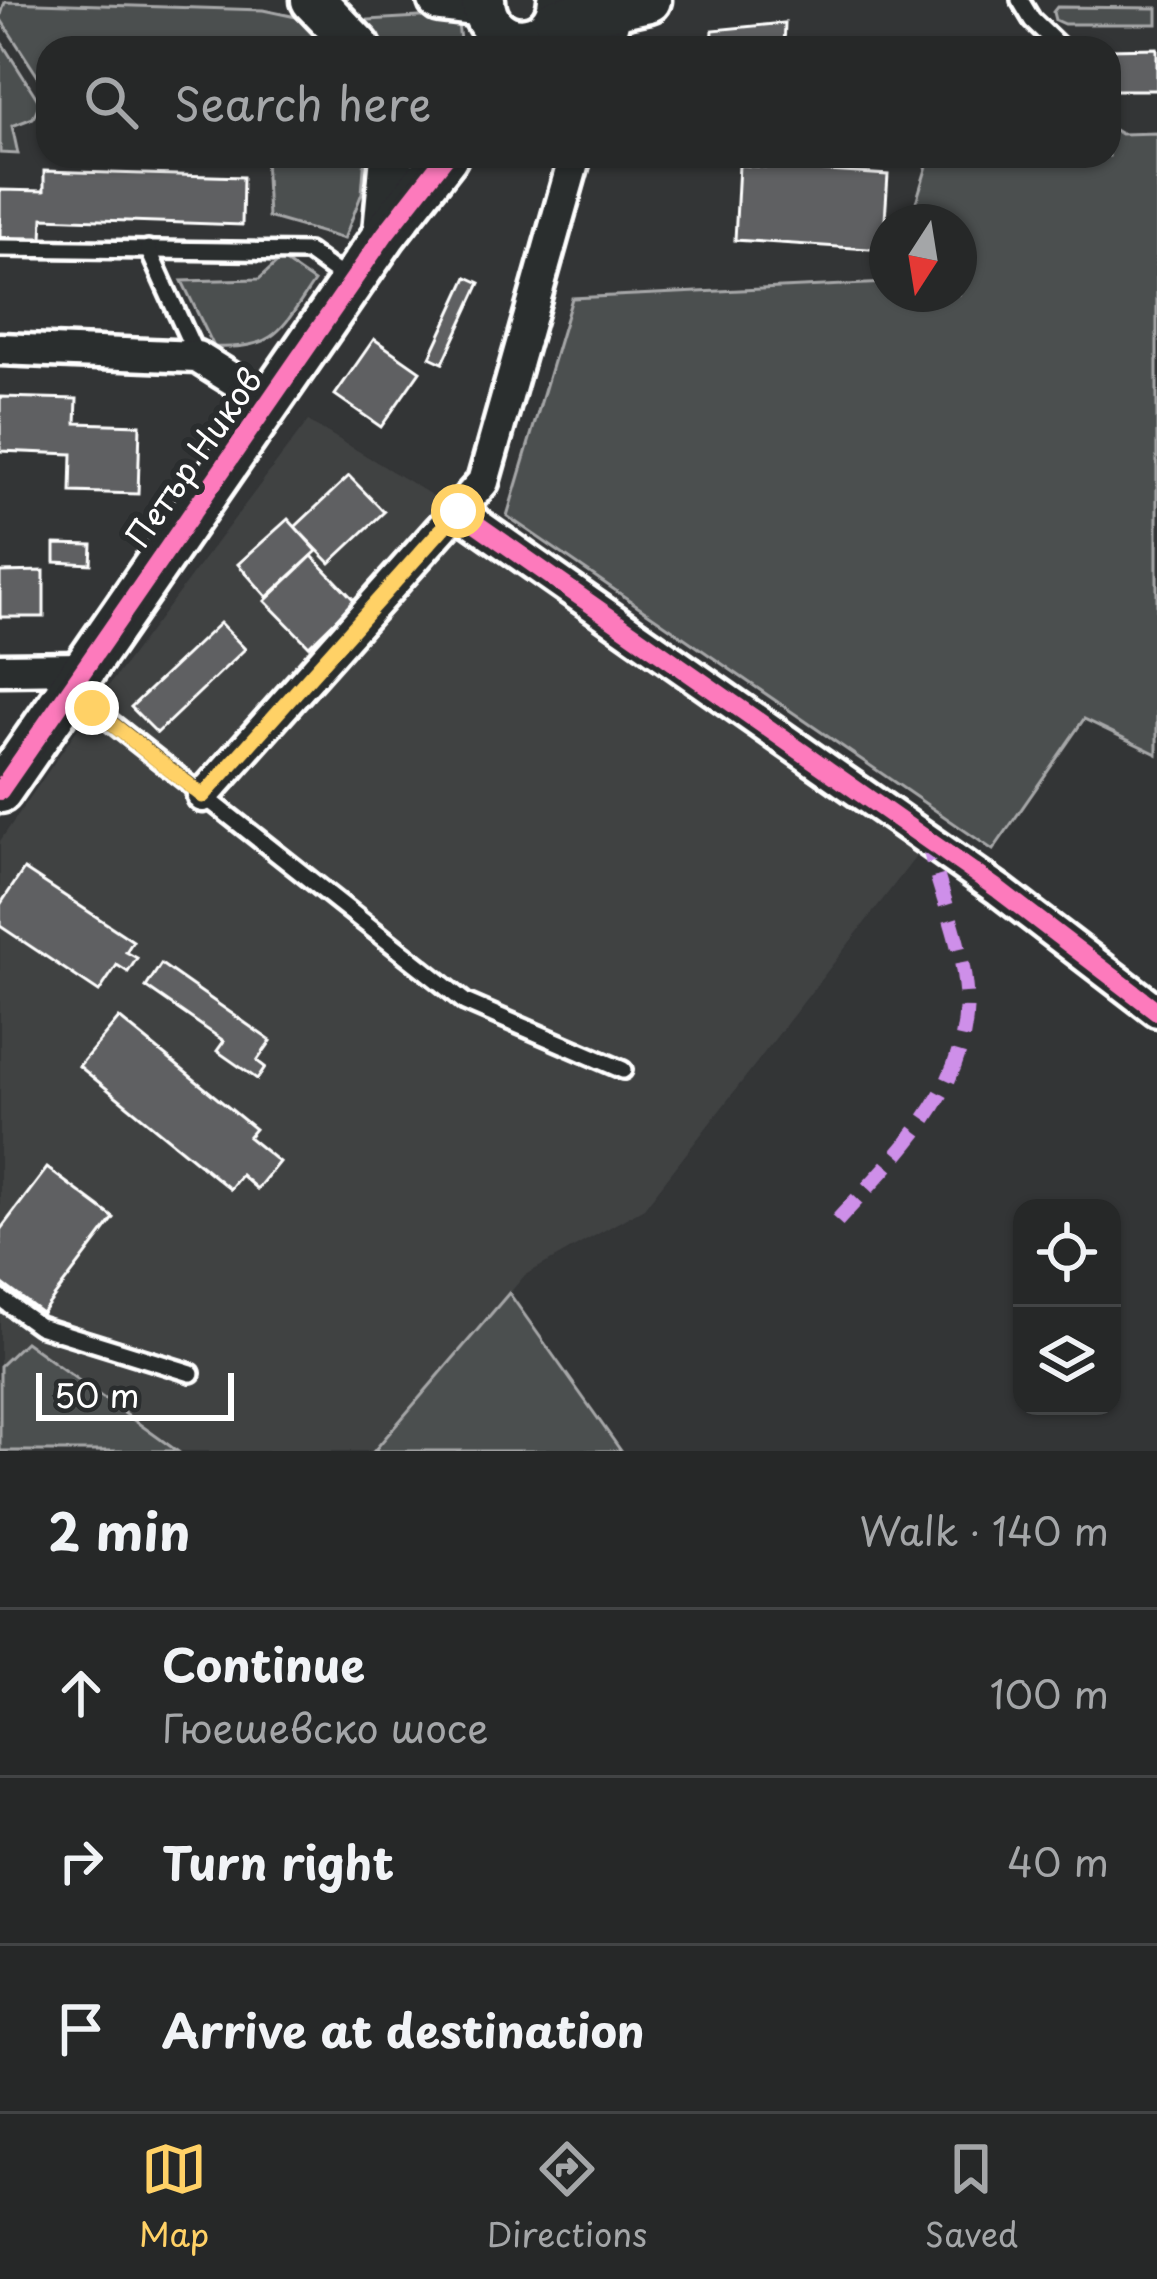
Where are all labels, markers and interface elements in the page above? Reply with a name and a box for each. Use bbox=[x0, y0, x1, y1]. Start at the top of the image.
search box bbox=[36, 36, 1121, 168]
text: Search here bbox=[174, 68, 431, 136]
icon: search bbox=[78, 69, 144, 135]
north arrow bbox=[869, 204, 977, 312]
street label: Петър Ников bbox=[112, 357, 273, 557]
route start bbox=[431, 484, 485, 538]
route end bbox=[65, 681, 119, 735]
map controls bbox=[1013, 1199, 1121, 1415]
button: locate bbox=[1013, 1199, 1121, 1307]
button: layers bbox=[1013, 1307, 1121, 1415]
scale bar bbox=[36, 1367, 234, 1420]
text: 50 m bbox=[54, 1369, 140, 1419]
text: 2 min bbox=[48, 1491, 190, 1568]
text: Walk · 140 m bbox=[860, 1500, 1109, 1559]
text: Continue bbox=[162, 1629, 365, 1697]
icon: ahead bbox=[48, 1660, 114, 1726]
text: 100 m bbox=[990, 1663, 1109, 1722]
text: Гюешевско шосе bbox=[162, 1697, 488, 1756]
text: Turn right bbox=[162, 1827, 394, 1895]
icon: right bbox=[48, 1828, 114, 1894]
text: 40 m bbox=[1007, 1831, 1109, 1890]
text: Arrive at destination bbox=[162, 1995, 645, 2063]
icon: arrive bbox=[48, 1996, 114, 2062]
tab: Map bbox=[139, 2136, 209, 2258]
tab: Directions bbox=[487, 2136, 647, 2258]
tab: Saved bbox=[925, 2136, 1018, 2258]

